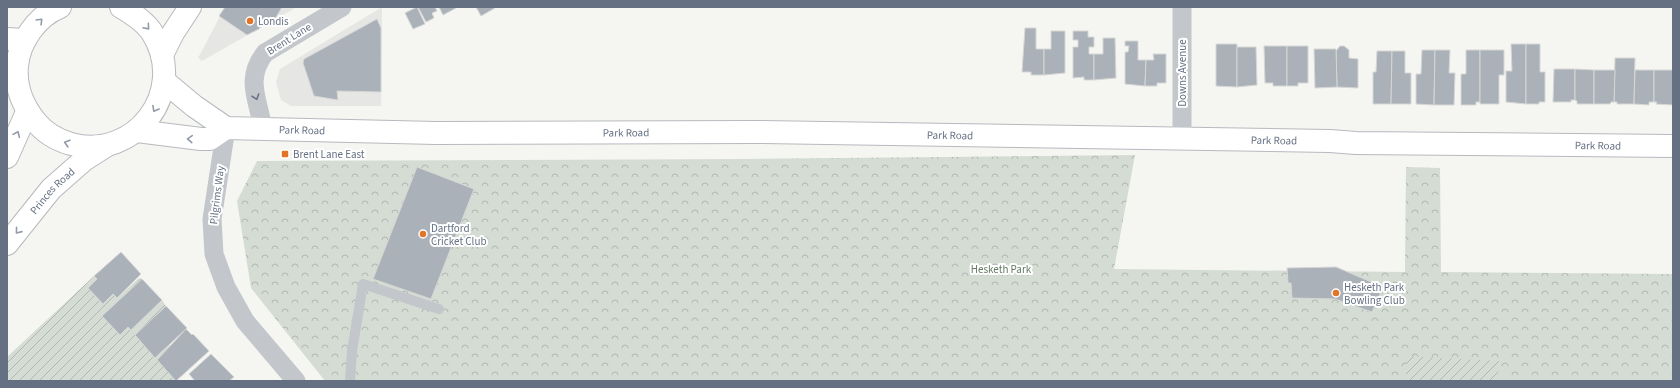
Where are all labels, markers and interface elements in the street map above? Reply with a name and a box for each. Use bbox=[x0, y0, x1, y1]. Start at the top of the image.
place label: Londis bbox=[258, 14, 289, 29]
marker: Londis bbox=[245, 16, 255, 26]
one-way arrow bbox=[36, 18, 43, 26]
street label: Brent Lane bbox=[264, 19, 315, 59]
one-way arrow bbox=[142, 22, 149, 30]
street label: Downs Avenue bbox=[1175, 39, 1190, 107]
one-way arrow bbox=[251, 93, 259, 100]
one-way arrow bbox=[152, 104, 159, 112]
street label: Park Road bbox=[279, 122, 325, 138]
street label: Park Road bbox=[603, 125, 649, 140]
street label: Park Road bbox=[927, 127, 973, 143]
one-way arrow bbox=[12, 131, 20, 139]
street label: Park Road bbox=[1251, 132, 1297, 148]
one-way arrow bbox=[187, 134, 193, 143]
street label: Park Road bbox=[1575, 138, 1621, 153]
one-way arrow bbox=[64, 139, 71, 148]
place label: Brent Lane East bbox=[293, 147, 365, 162]
marker: Brent Lane East bbox=[280, 149, 290, 159]
street label: Princes Road bbox=[26, 164, 78, 217]
street label: Pilgrims Way bbox=[206, 165, 228, 225]
place label: Dartford Cricket Club bbox=[431, 221, 486, 249]
one-way arrow bbox=[15, 226, 22, 233]
marker: Dartford Cricket Club bbox=[418, 229, 428, 239]
park label: Hesketh Park bbox=[971, 262, 1032, 277]
place label: Hesketh Park Bowling Club bbox=[1344, 280, 1405, 308]
marker: Hesketh Park Bowling Club bbox=[1331, 288, 1341, 298]

